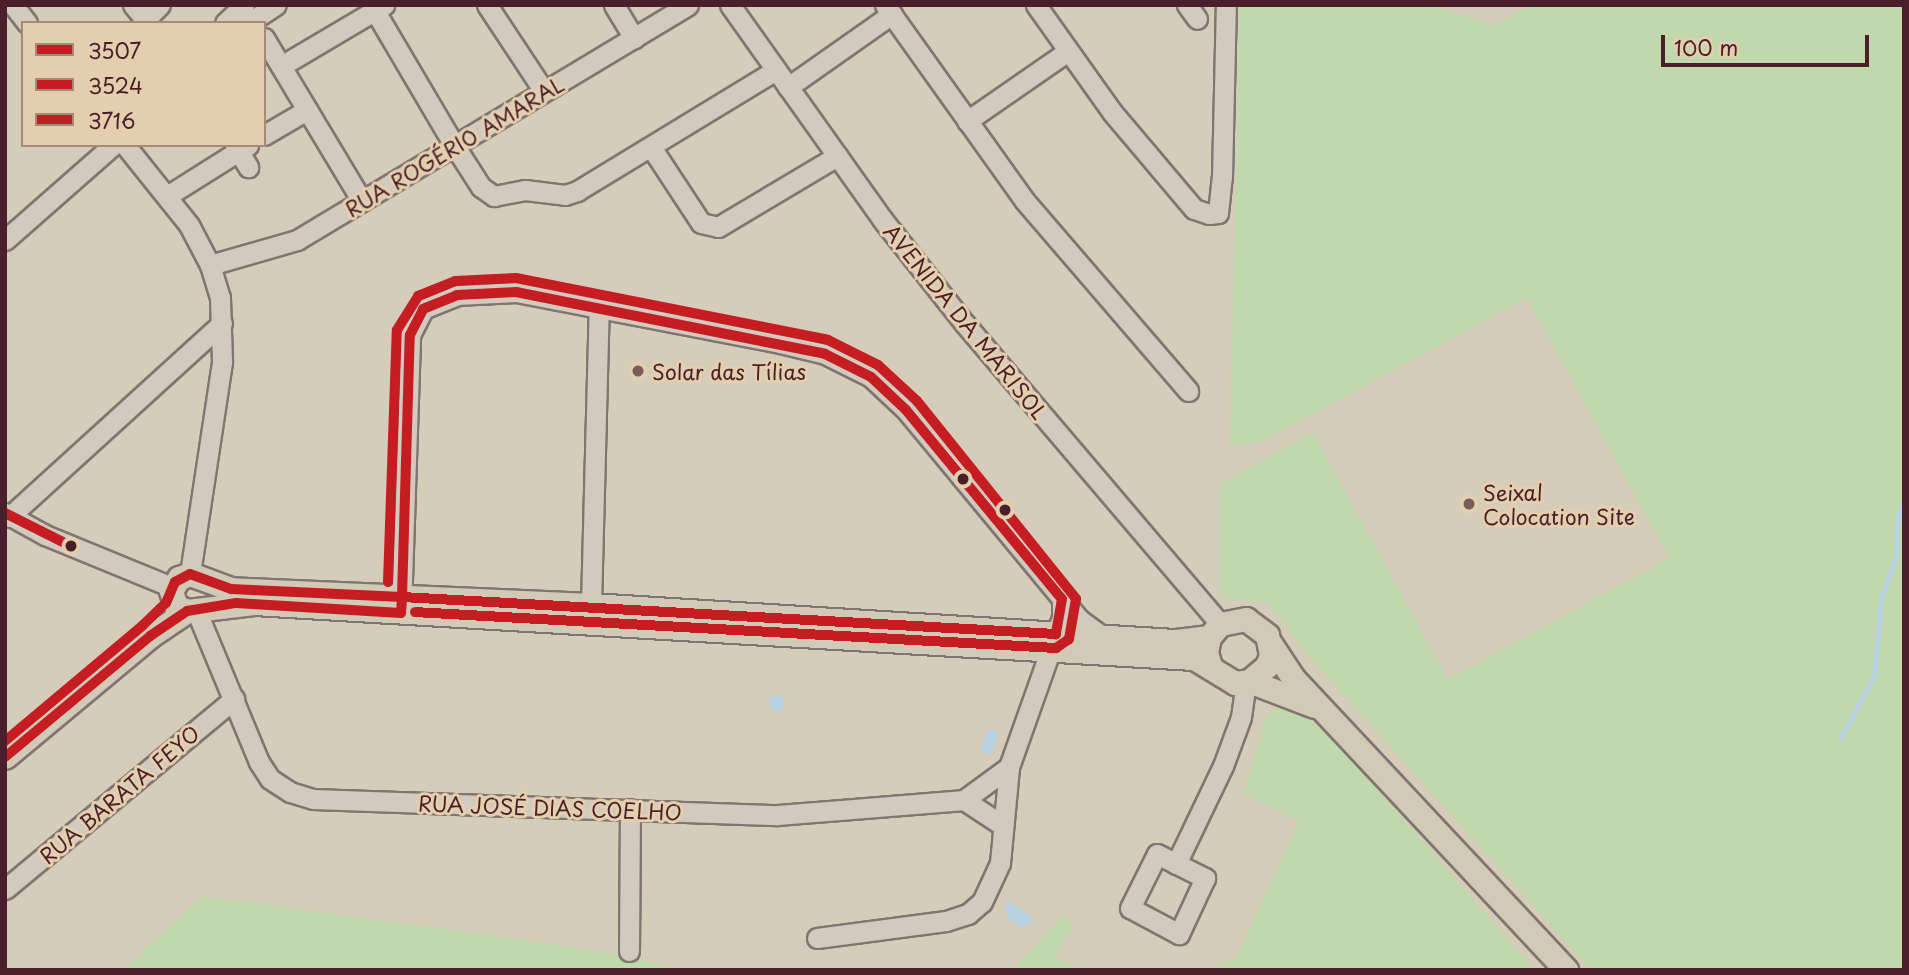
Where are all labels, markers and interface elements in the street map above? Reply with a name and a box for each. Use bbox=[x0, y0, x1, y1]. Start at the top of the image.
legend bbox=[21, 21, 266, 147]
scale bar bbox=[1664, 21, 1872, 65]
text: 100 m bbox=[1674, 31, 1738, 63]
text: 3507 bbox=[88, 34, 141, 66]
text: 3524 bbox=[88, 69, 143, 101]
street label: RUA ROGÉRIO AMARAL bbox=[340, 70, 568, 222]
text: 3716 bbox=[88, 104, 136, 136]
street label: AVENIDA DA MARISOL bbox=[880, 219, 1052, 423]
place label: Solar das Tílias bbox=[652, 358, 807, 384]
marker: Solar das Tílias bbox=[630, 363, 646, 379]
unlabelled marker bbox=[956, 472, 970, 486]
place label: Seixal Colocation Site bbox=[1483, 479, 1635, 529]
marker: Seixal Colocation Site bbox=[1461, 496, 1477, 512]
unlabelled marker bbox=[998, 503, 1012, 517]
unlabelled marker bbox=[64, 539, 78, 553]
street label: RUA BARATA FEYO bbox=[33, 719, 205, 869]
street label: RUA JOSÉ DIAS COELHO bbox=[416, 790, 684, 824]

